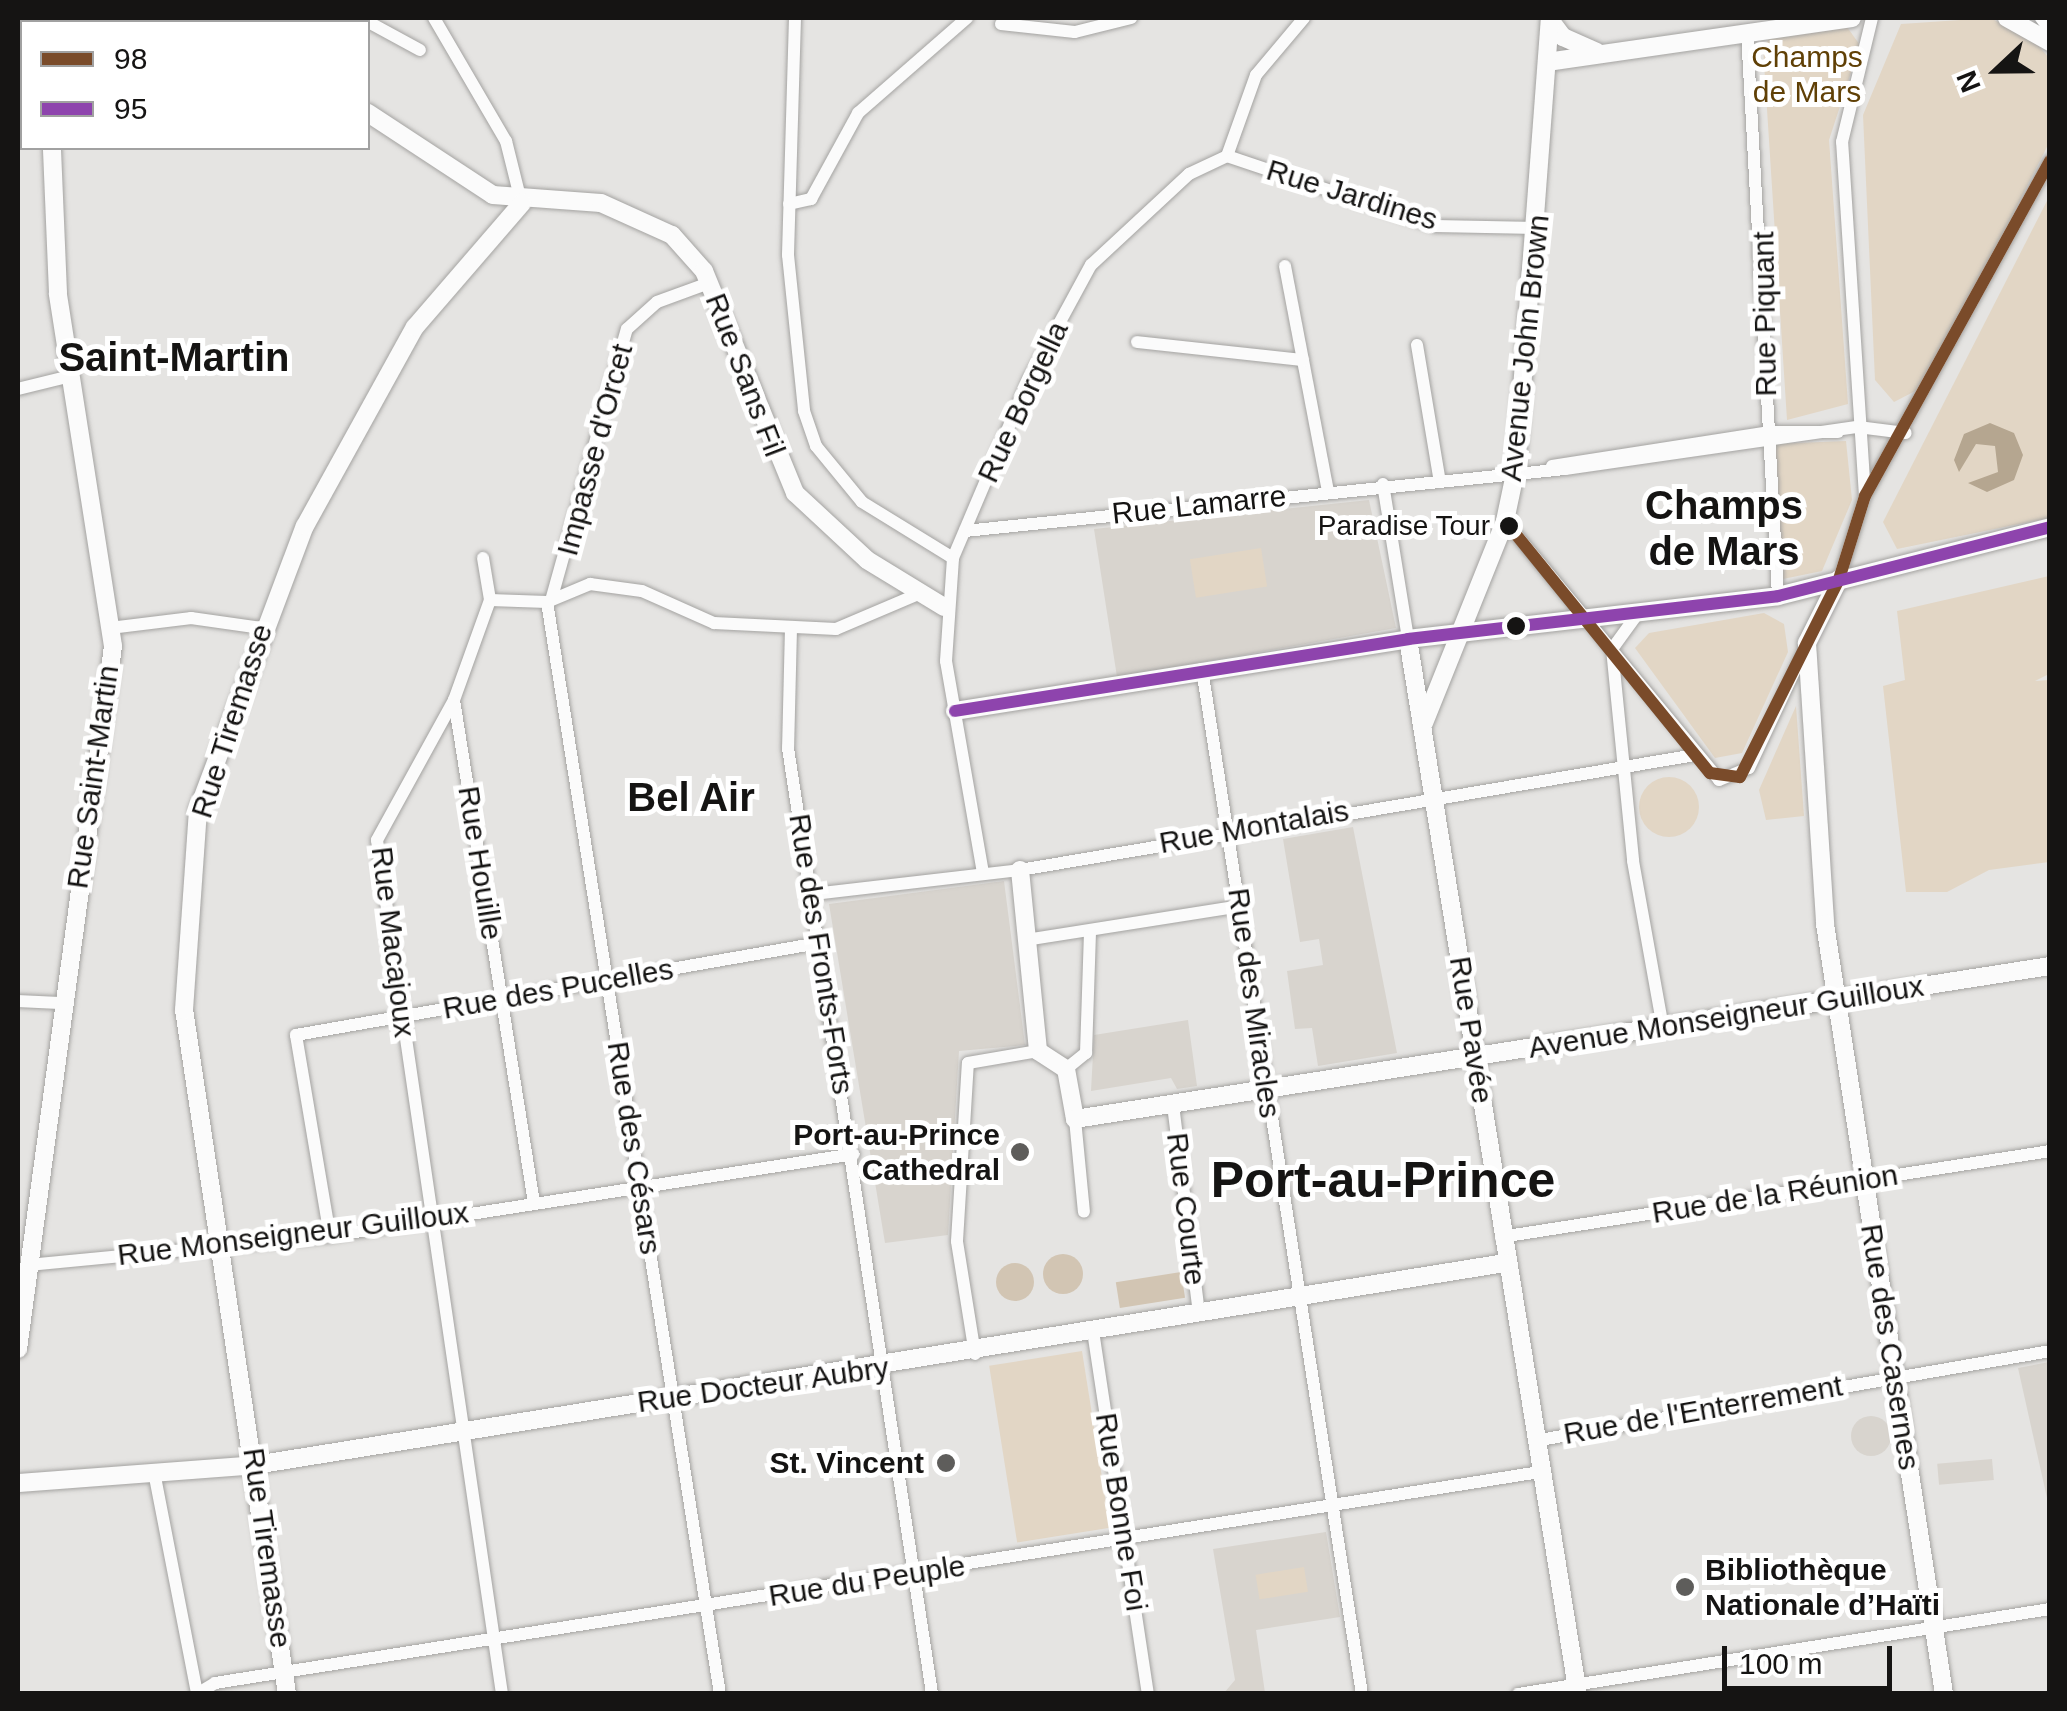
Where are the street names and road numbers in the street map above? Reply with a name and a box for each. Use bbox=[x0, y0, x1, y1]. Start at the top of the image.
street label: Rue Jardines bbox=[1262, 152, 1442, 238]
street label: Avenue John Brown bbox=[1493, 213, 1557, 483]
street label: Rue Piquant bbox=[1746, 231, 1784, 397]
street label: Rue Sans Fil bbox=[697, 288, 793, 462]
street label: Rue Borgella bbox=[970, 316, 1076, 488]
street label: Impasse d'Orcet bbox=[549, 340, 641, 560]
street label: Rue Lamarre bbox=[1110, 478, 1288, 532]
street label: Rue Tiremasse bbox=[184, 619, 280, 823]
street label: Rue Saint-Martin bbox=[60, 663, 126, 891]
street label: Rue Houille bbox=[450, 784, 510, 942]
street label: Rue Montalais bbox=[1156, 793, 1352, 861]
street label: Rue des Fronts-Forts bbox=[781, 811, 861, 1097]
street label: Rue Macajoux bbox=[363, 845, 423, 1039]
street label: Rue des Miracles bbox=[1220, 886, 1288, 1120]
street label: Rue des Pucelles bbox=[440, 951, 676, 1027]
street label: Rue Pavée bbox=[1442, 954, 1500, 1106]
street label: Avenue Monseigneur Guilloux bbox=[1526, 968, 1926, 1066]
street label: Rue des Césars bbox=[599, 1039, 669, 1257]
street label: Rue Courte bbox=[1159, 1131, 1213, 1287]
street label: Rue de la Réunion bbox=[1649, 1157, 1901, 1231]
street label: Rue Monseigneur Guilloux bbox=[115, 1195, 471, 1273]
street label: Rue des Casernes bbox=[1853, 1221, 1927, 1473]
street label: Rue Docteur Aubry bbox=[634, 1349, 892, 1421]
street label: Rue de l'Enterrement bbox=[1561, 1368, 1845, 1452]
street label: Rue Bonne Foi bbox=[1088, 1410, 1154, 1614]
street label: Rue Tiremasse bbox=[235, 1445, 299, 1651]
street label: Rue du Peuple bbox=[766, 1548, 968, 1614]

